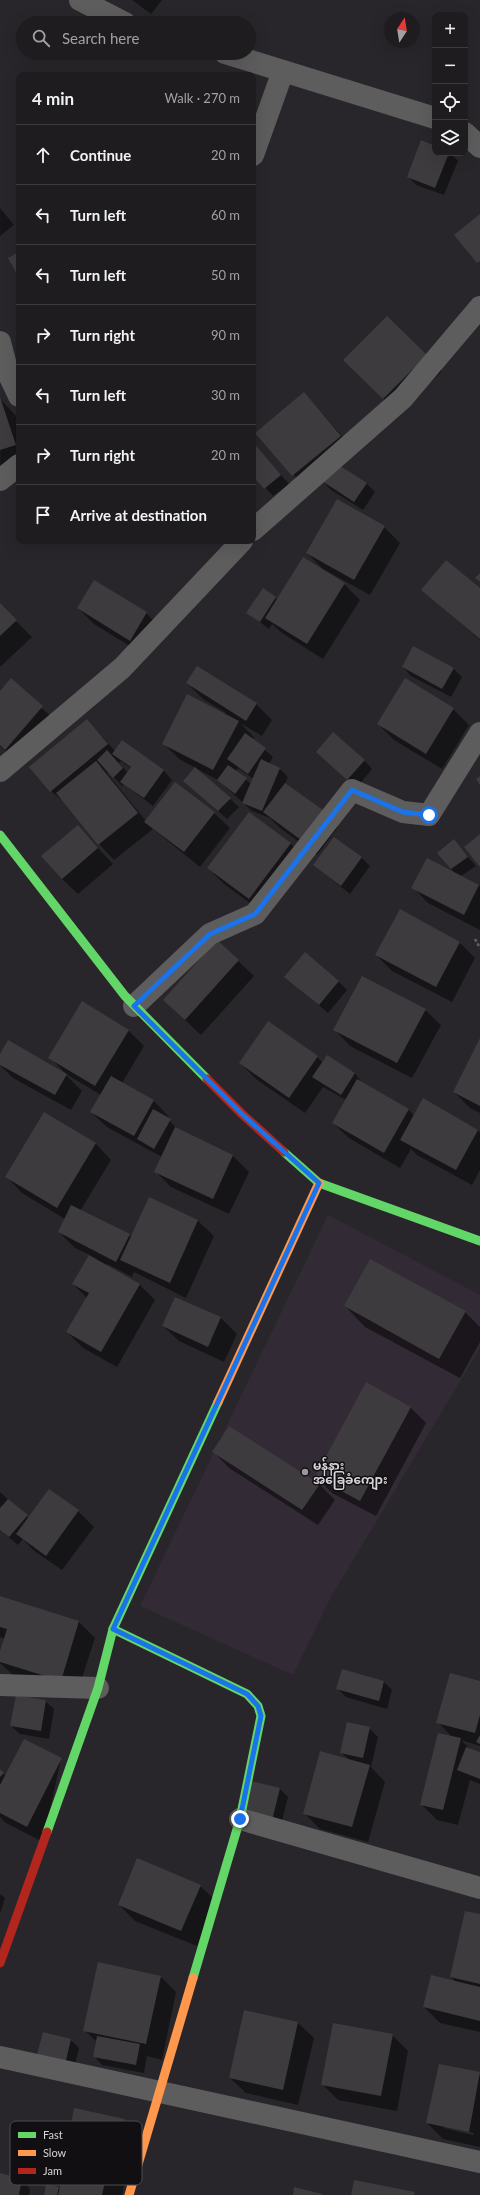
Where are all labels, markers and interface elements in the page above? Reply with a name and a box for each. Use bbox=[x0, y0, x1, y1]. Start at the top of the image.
north arrow bbox=[384, 12, 420, 48]
map controls bbox=[432, 12, 468, 156]
button: + bbox=[432, 12, 468, 48]
search box bbox=[16, 16, 256, 60]
icon: search bbox=[30, 27, 52, 49]
text: Search here bbox=[62, 29, 139, 47]
button: − bbox=[432, 48, 468, 84]
button: locate bbox=[432, 84, 468, 120]
text: 4 min bbox=[32, 88, 74, 109]
text: Walk · 270 m bbox=[164, 90, 240, 106]
button: layers bbox=[432, 120, 468, 156]
icon: ahead bbox=[32, 144, 54, 166]
text: Continue bbox=[70, 146, 131, 164]
text: 20 m bbox=[211, 147, 240, 163]
icon: left bbox=[32, 204, 54, 226]
text: Turn left bbox=[70, 206, 126, 224]
text: 60 m bbox=[211, 207, 240, 223]
icon: left bbox=[32, 264, 54, 286]
text: Turn left bbox=[70, 266, 126, 284]
text: 50 m bbox=[211, 267, 240, 283]
icon: right bbox=[32, 324, 54, 346]
text: Turn right bbox=[70, 326, 135, 344]
text: 90 m bbox=[211, 327, 240, 343]
icon: left bbox=[32, 384, 54, 406]
text: Turn left bbox=[70, 386, 126, 404]
text: 30 m bbox=[211, 387, 240, 403]
icon: right bbox=[32, 444, 54, 466]
text: Turn right bbox=[70, 446, 135, 464]
text: 20 m bbox=[211, 447, 240, 463]
icon: arrive bbox=[32, 504, 54, 526]
text: Arrive at destination bbox=[70, 506, 207, 524]
route start bbox=[420, 806, 438, 824]
place label: မန်နား အခြေခံကျေား bbox=[313, 1456, 388, 1491]
marker: မန်နား အခြေခံကျေား bbox=[300, 1467, 310, 1477]
route end bbox=[231, 1810, 249, 1828]
legend bbox=[10, 2121, 142, 2185]
text: Fast bbox=[43, 2128, 63, 2141]
text: Slow bbox=[43, 2146, 67, 2159]
text: Jam bbox=[43, 2164, 62, 2177]

